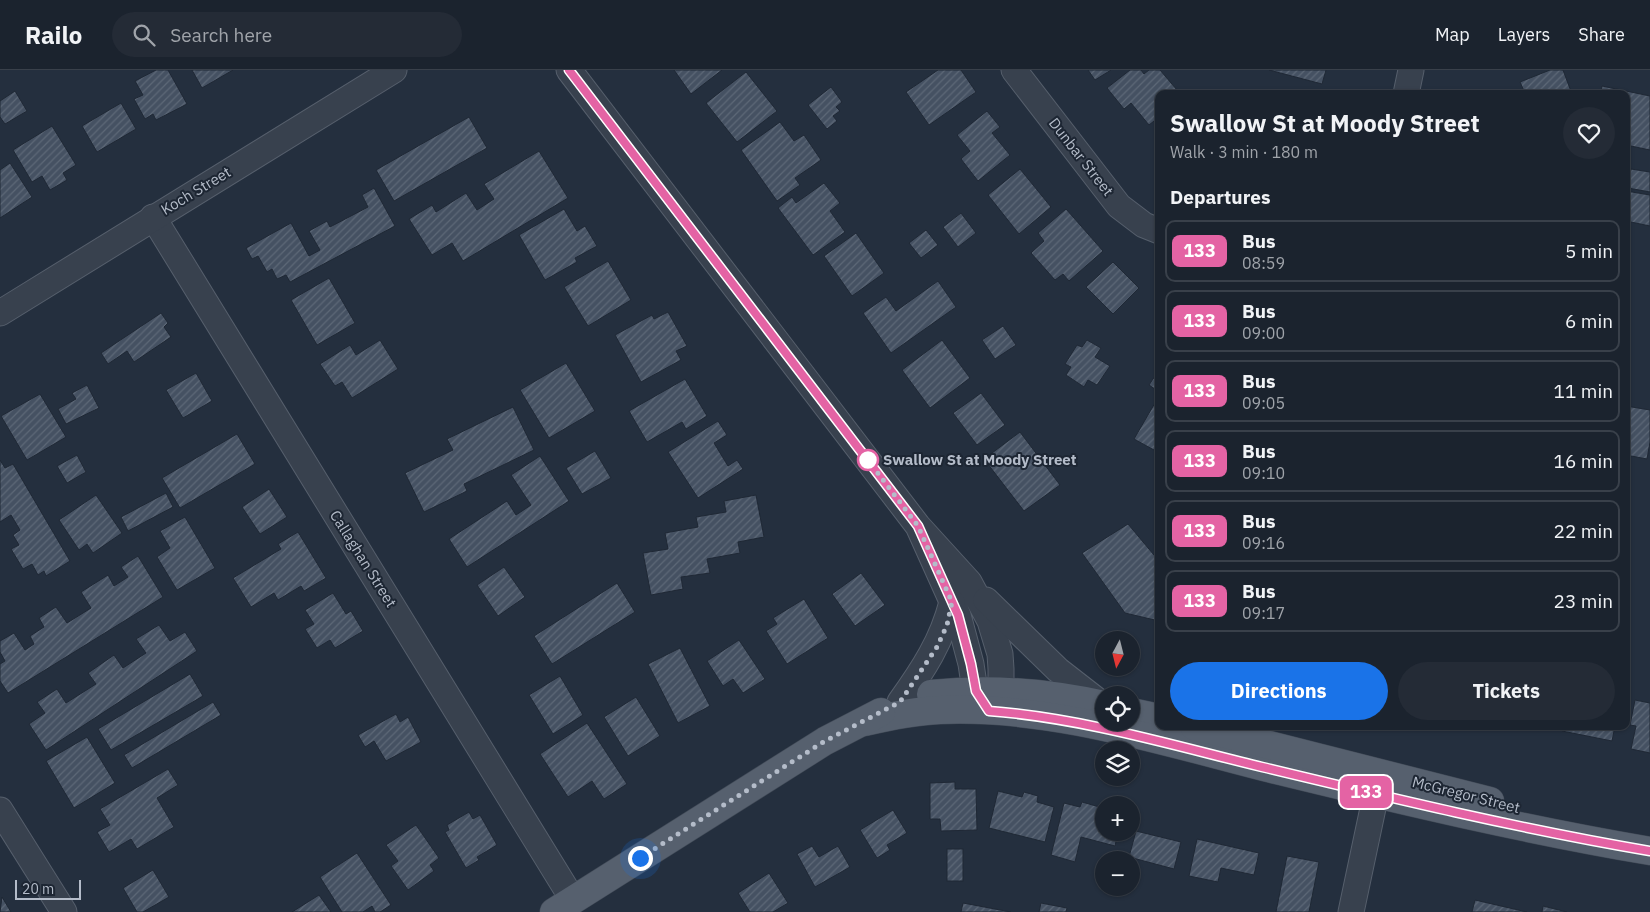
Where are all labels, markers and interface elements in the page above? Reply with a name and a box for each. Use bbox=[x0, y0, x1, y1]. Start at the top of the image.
search box bbox=[112, 12, 462, 57]
text: Railo bbox=[25, 19, 82, 51]
icon: search bbox=[130, 21, 158, 49]
text: Search here bbox=[170, 23, 272, 47]
text: Map bbox=[1435, 23, 1470, 46]
text: Layers bbox=[1498, 23, 1550, 46]
text: Share bbox=[1578, 23, 1625, 46]
text: Swallow St at Moody Street bbox=[1170, 107, 1480, 139]
button: heart bbox=[1563, 107, 1615, 159]
street label: Dunbar Street bbox=[1045, 114, 1118, 200]
text: Walk · 3 min · 180 m bbox=[1170, 142, 1318, 162]
street label: Koch Street bbox=[157, 162, 234, 219]
text: Departures bbox=[1170, 185, 1270, 209]
text: Bus bbox=[1242, 229, 1276, 253]
text: 133 bbox=[1183, 239, 1216, 262]
text: 5 min bbox=[1565, 239, 1613, 263]
text: 08:59 bbox=[1242, 253, 1285, 273]
text: Bus bbox=[1242, 299, 1276, 323]
text: 133 bbox=[1183, 309, 1216, 332]
text: 6 min bbox=[1565, 309, 1613, 333]
text: 09:00 bbox=[1242, 323, 1285, 343]
text: Bus bbox=[1242, 369, 1276, 393]
text: 133 bbox=[1183, 379, 1216, 402]
text: 11 min bbox=[1554, 379, 1613, 403]
text: 09:05 bbox=[1242, 393, 1285, 413]
text: Bus bbox=[1242, 439, 1276, 463]
marker: Swallow St at Moody Street bbox=[857, 449, 879, 471]
text: 133 bbox=[1183, 449, 1216, 472]
text: 16 min bbox=[1554, 449, 1613, 473]
place label: Swallow St at Moody Street bbox=[883, 450, 1077, 469]
text: 09:10 bbox=[1242, 463, 1285, 483]
street label: Callaghan Street bbox=[326, 507, 401, 611]
text: Bus bbox=[1242, 509, 1276, 533]
text: 133 bbox=[1183, 519, 1216, 542]
text: 22 min bbox=[1554, 519, 1613, 543]
text: 09:16 bbox=[1242, 533, 1285, 553]
text: Bus bbox=[1242, 579, 1276, 603]
text: 133 bbox=[1183, 589, 1216, 612]
text: 23 min bbox=[1554, 589, 1613, 613]
text: 09:17 bbox=[1242, 603, 1285, 623]
north arrow bbox=[1095, 631, 1140, 676]
map controls bbox=[1095, 631, 1140, 896]
button: Directions bbox=[1170, 662, 1388, 720]
button: Tickets bbox=[1398, 662, 1615, 720]
button: locate bbox=[1095, 686, 1140, 731]
button: layers bbox=[1095, 741, 1140, 786]
street label: McGregor Street bbox=[1410, 772, 1522, 817]
line badge: 133 bbox=[1337, 776, 1395, 808]
text: 133 bbox=[1350, 780, 1382, 803]
button: + bbox=[1095, 796, 1140, 841]
your location bbox=[628, 846, 653, 871]
button: − bbox=[1095, 851, 1140, 896]
scale bar bbox=[15, 877, 81, 900]
text: 20 m bbox=[22, 880, 54, 898]

